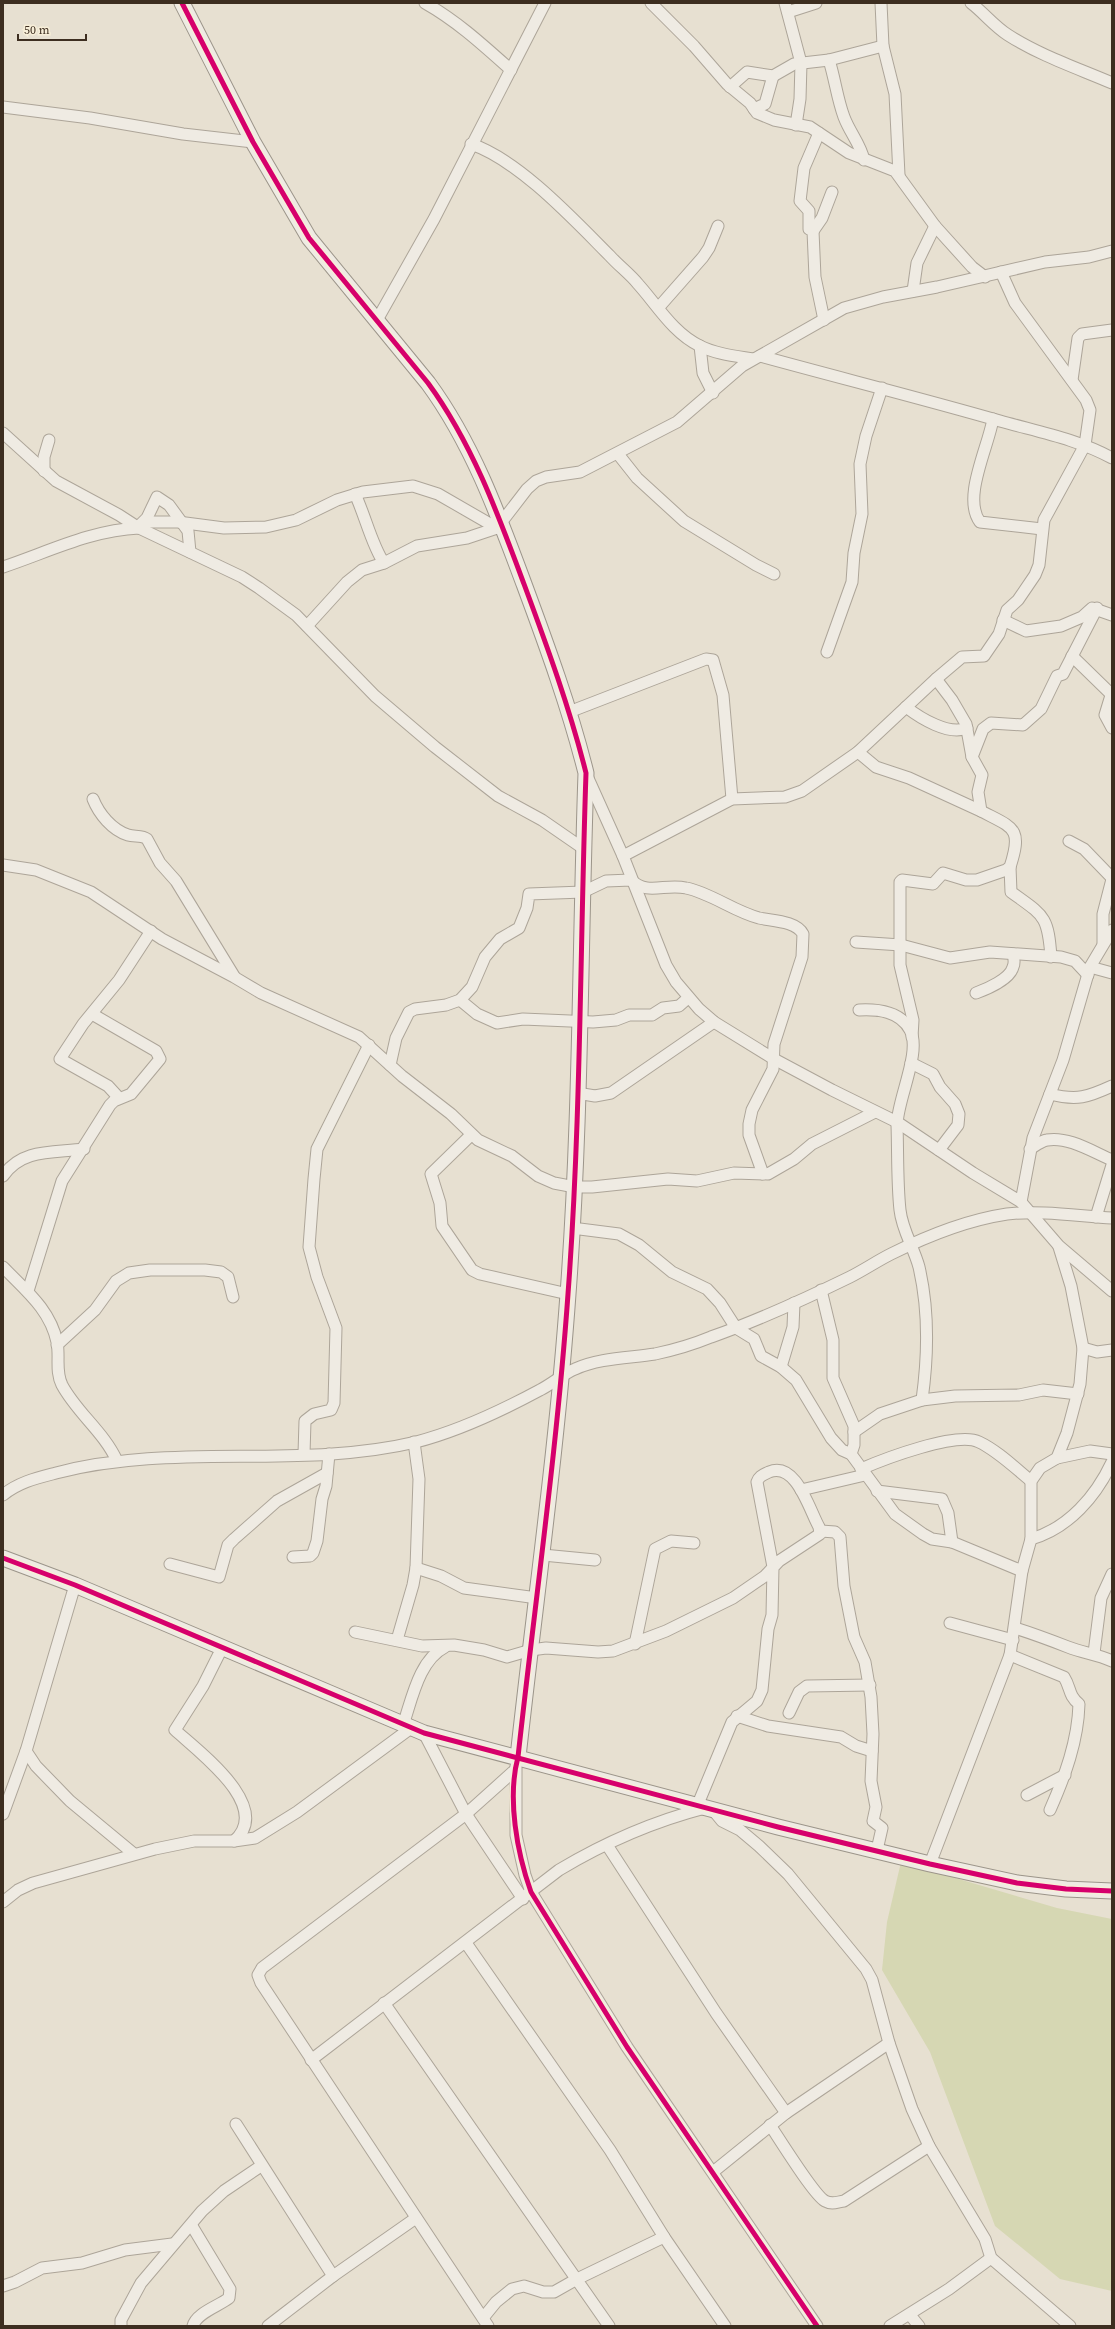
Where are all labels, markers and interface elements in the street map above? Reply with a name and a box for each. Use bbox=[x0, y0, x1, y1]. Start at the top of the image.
scale bar bbox=[18, 16, 86, 42]
text: 50 m bbox=[24, 22, 50, 38]

